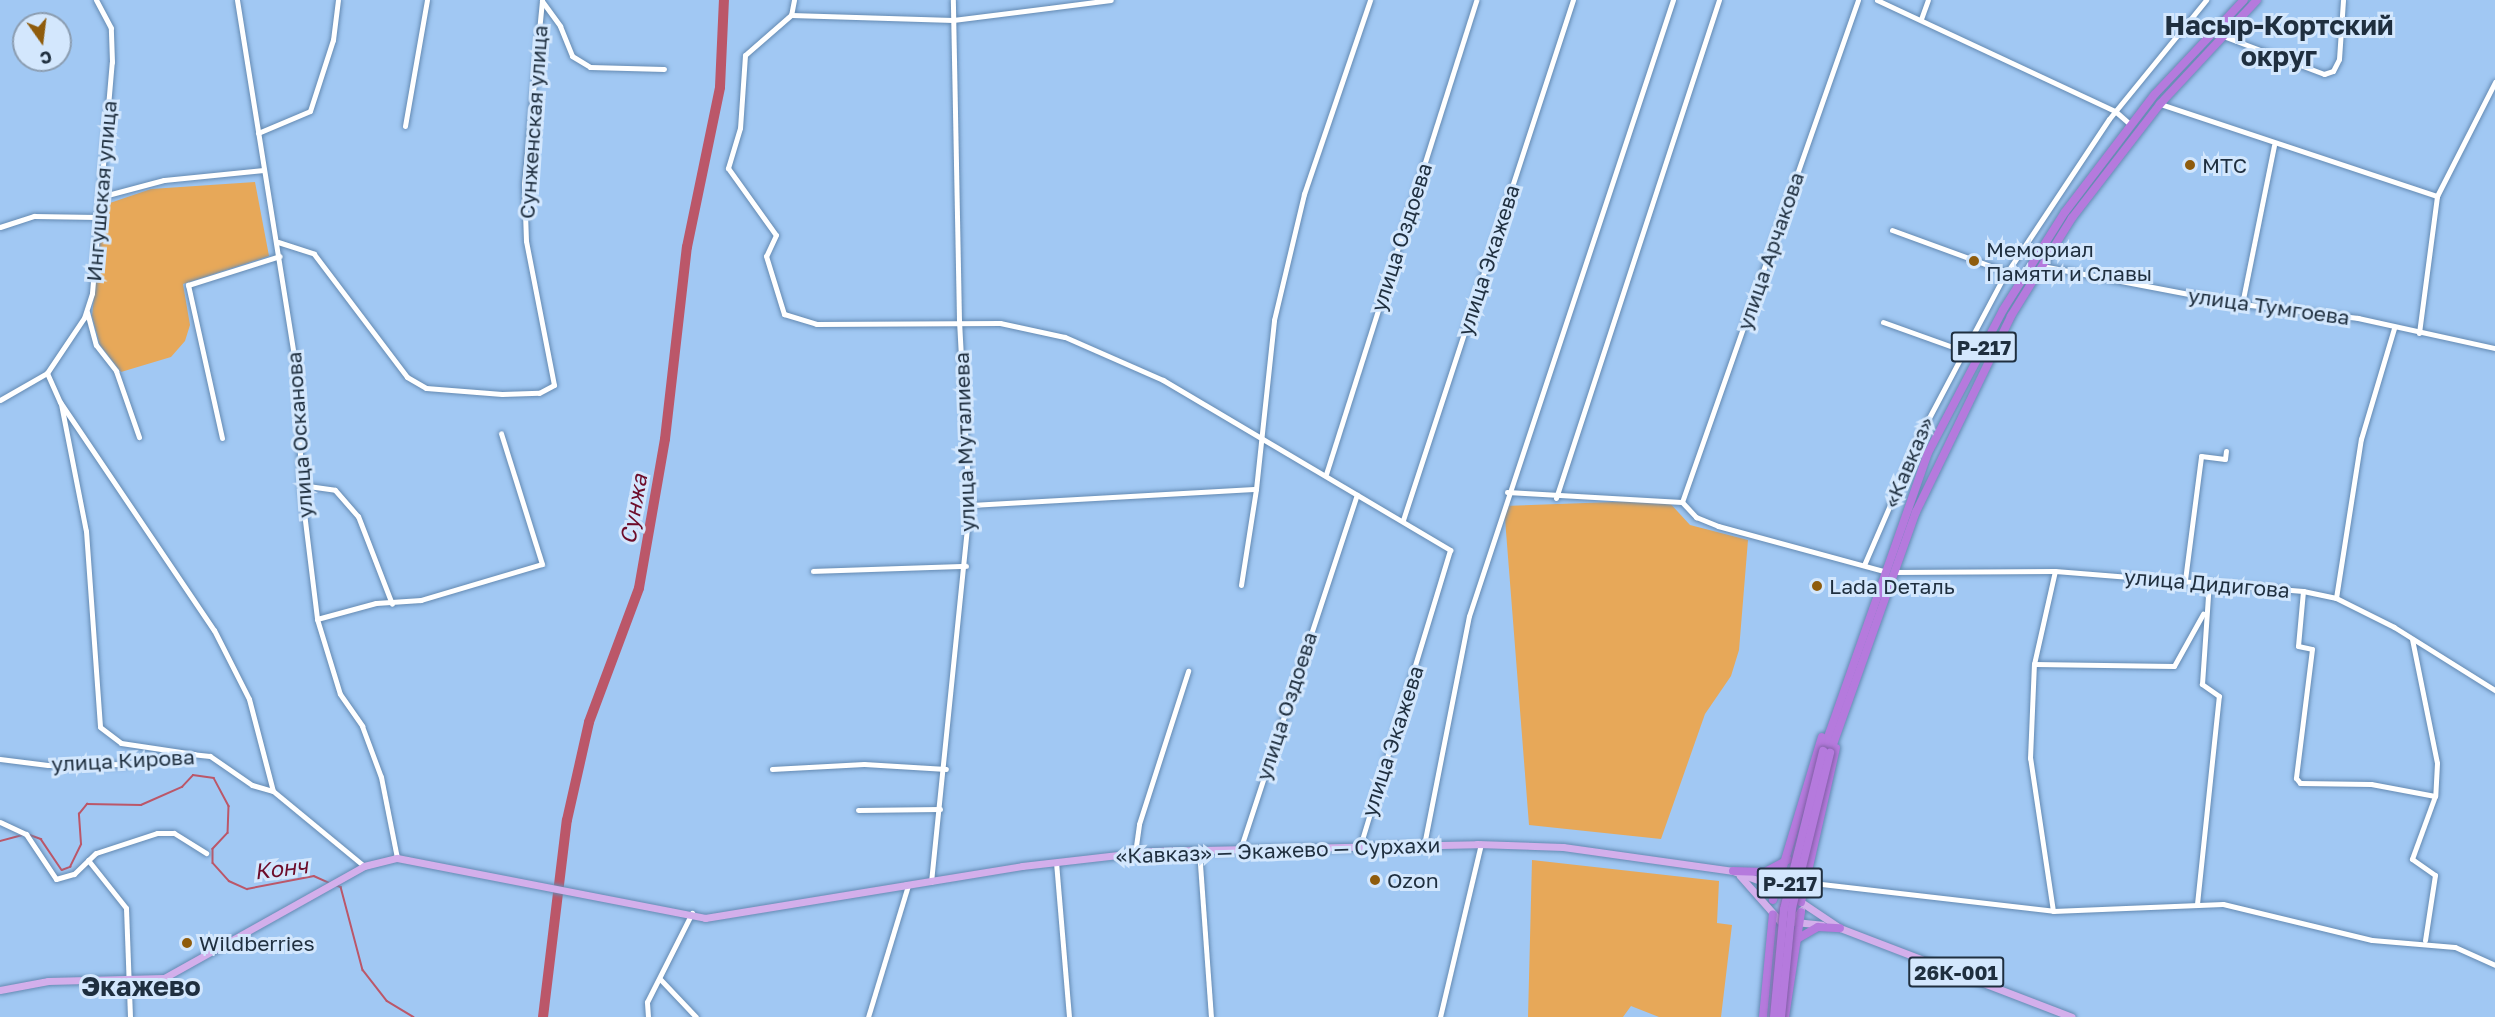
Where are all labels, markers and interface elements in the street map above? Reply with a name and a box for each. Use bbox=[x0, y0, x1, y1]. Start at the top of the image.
district label: Насыр-Кортский округ bbox=[2165, 9, 2393, 72]
north arrow bbox=[12, 12, 72, 72]
street label: Сунженская улица bbox=[514, 24, 552, 220]
text: С bbox=[38, 46, 54, 69]
street label: Ингушская улица bbox=[81, 99, 121, 283]
place label: МТС bbox=[2202, 152, 2247, 178]
marker: МТС bbox=[2183, 158, 2197, 172]
street label: улица Оздоева bbox=[1365, 160, 1437, 314]
street label: улица Арчакова bbox=[1731, 169, 1809, 333]
street label: улица Экажева bbox=[1452, 181, 1524, 339]
place label: Мемориал Памяти и Славы bbox=[1986, 236, 2152, 286]
marker: Мемориал Памяти и Славы bbox=[1967, 254, 1981, 268]
street label: улица Тумгоева bbox=[2187, 282, 2351, 330]
road number: Р-217 bbox=[1950, 330, 2018, 364]
street label: улица Осканова bbox=[281, 351, 317, 519]
street label: улица Муталиева bbox=[948, 352, 980, 532]
street label: «Кавказ» bbox=[1878, 413, 1938, 511]
water label: Сунжа bbox=[614, 472, 652, 546]
street label: улица Дидигова bbox=[2123, 563, 2291, 603]
place label: Lada Dеталь bbox=[1829, 573, 1955, 599]
marker: Lada Dеталь bbox=[1810, 579, 1824, 593]
street label: улица Оздоева bbox=[1250, 629, 1322, 783]
street label: улица Экажева bbox=[1356, 662, 1428, 820]
street label: улица Кирова bbox=[51, 744, 195, 776]
street label: «Кавказ» — Экажево — Сурхахи bbox=[1115, 832, 1441, 868]
water label: Конч bbox=[253, 852, 309, 884]
road number: Р-217 bbox=[1756, 866, 1824, 900]
place label: Ozon bbox=[1387, 867, 1439, 893]
marker: Ozon bbox=[1368, 873, 1382, 887]
place label: Wildberries bbox=[199, 930, 315, 956]
marker: Wildberries bbox=[180, 936, 194, 950]
road number: 26К-001 bbox=[1908, 955, 2004, 989]
district label: Экажево bbox=[81, 971, 201, 1003]

